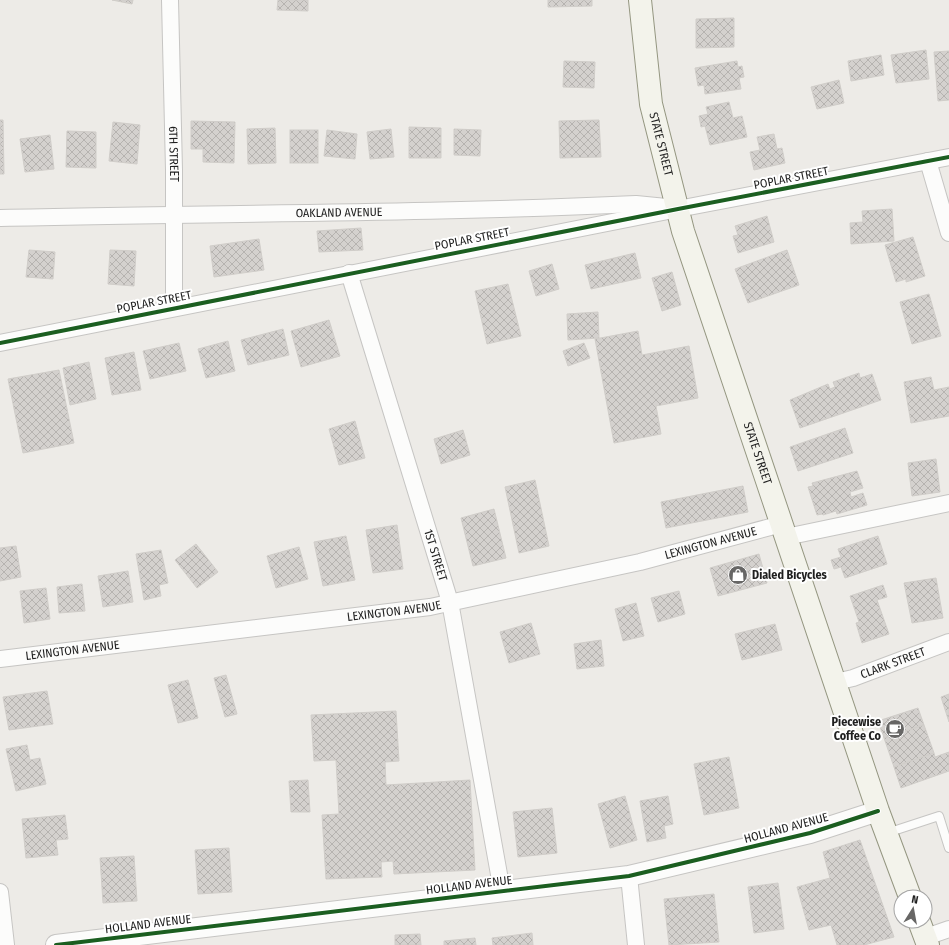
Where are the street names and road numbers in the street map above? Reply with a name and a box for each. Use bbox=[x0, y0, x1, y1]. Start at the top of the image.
street label: STATE STREET bbox=[646, 111, 676, 178]
street label: 6TH STREET bbox=[166, 126, 181, 182]
street label: POPLAR STREET bbox=[753, 164, 830, 192]
street label: OAKLAND AVENUE bbox=[295, 205, 383, 220]
street label: POPLAR STREET bbox=[434, 225, 511, 253]
street label: POPLAR STREET bbox=[116, 288, 193, 316]
street label: STATE STREET bbox=[741, 420, 775, 487]
street label: LEXINGTON AVENUE bbox=[663, 524, 758, 562]
street label: 1ST STREET bbox=[421, 527, 450, 583]
street label: LEXINGTON AVENUE bbox=[346, 598, 443, 624]
street label: LEXINGTON AVENUE bbox=[25, 638, 121, 663]
street label: CLARK STREET bbox=[858, 644, 928, 682]
street label: HOLLAND AVENUE bbox=[742, 810, 830, 846]
street label: HOLLAND AVENUE bbox=[425, 873, 513, 897]
street label: HOLLAND AVENUE bbox=[104, 912, 192, 936]

